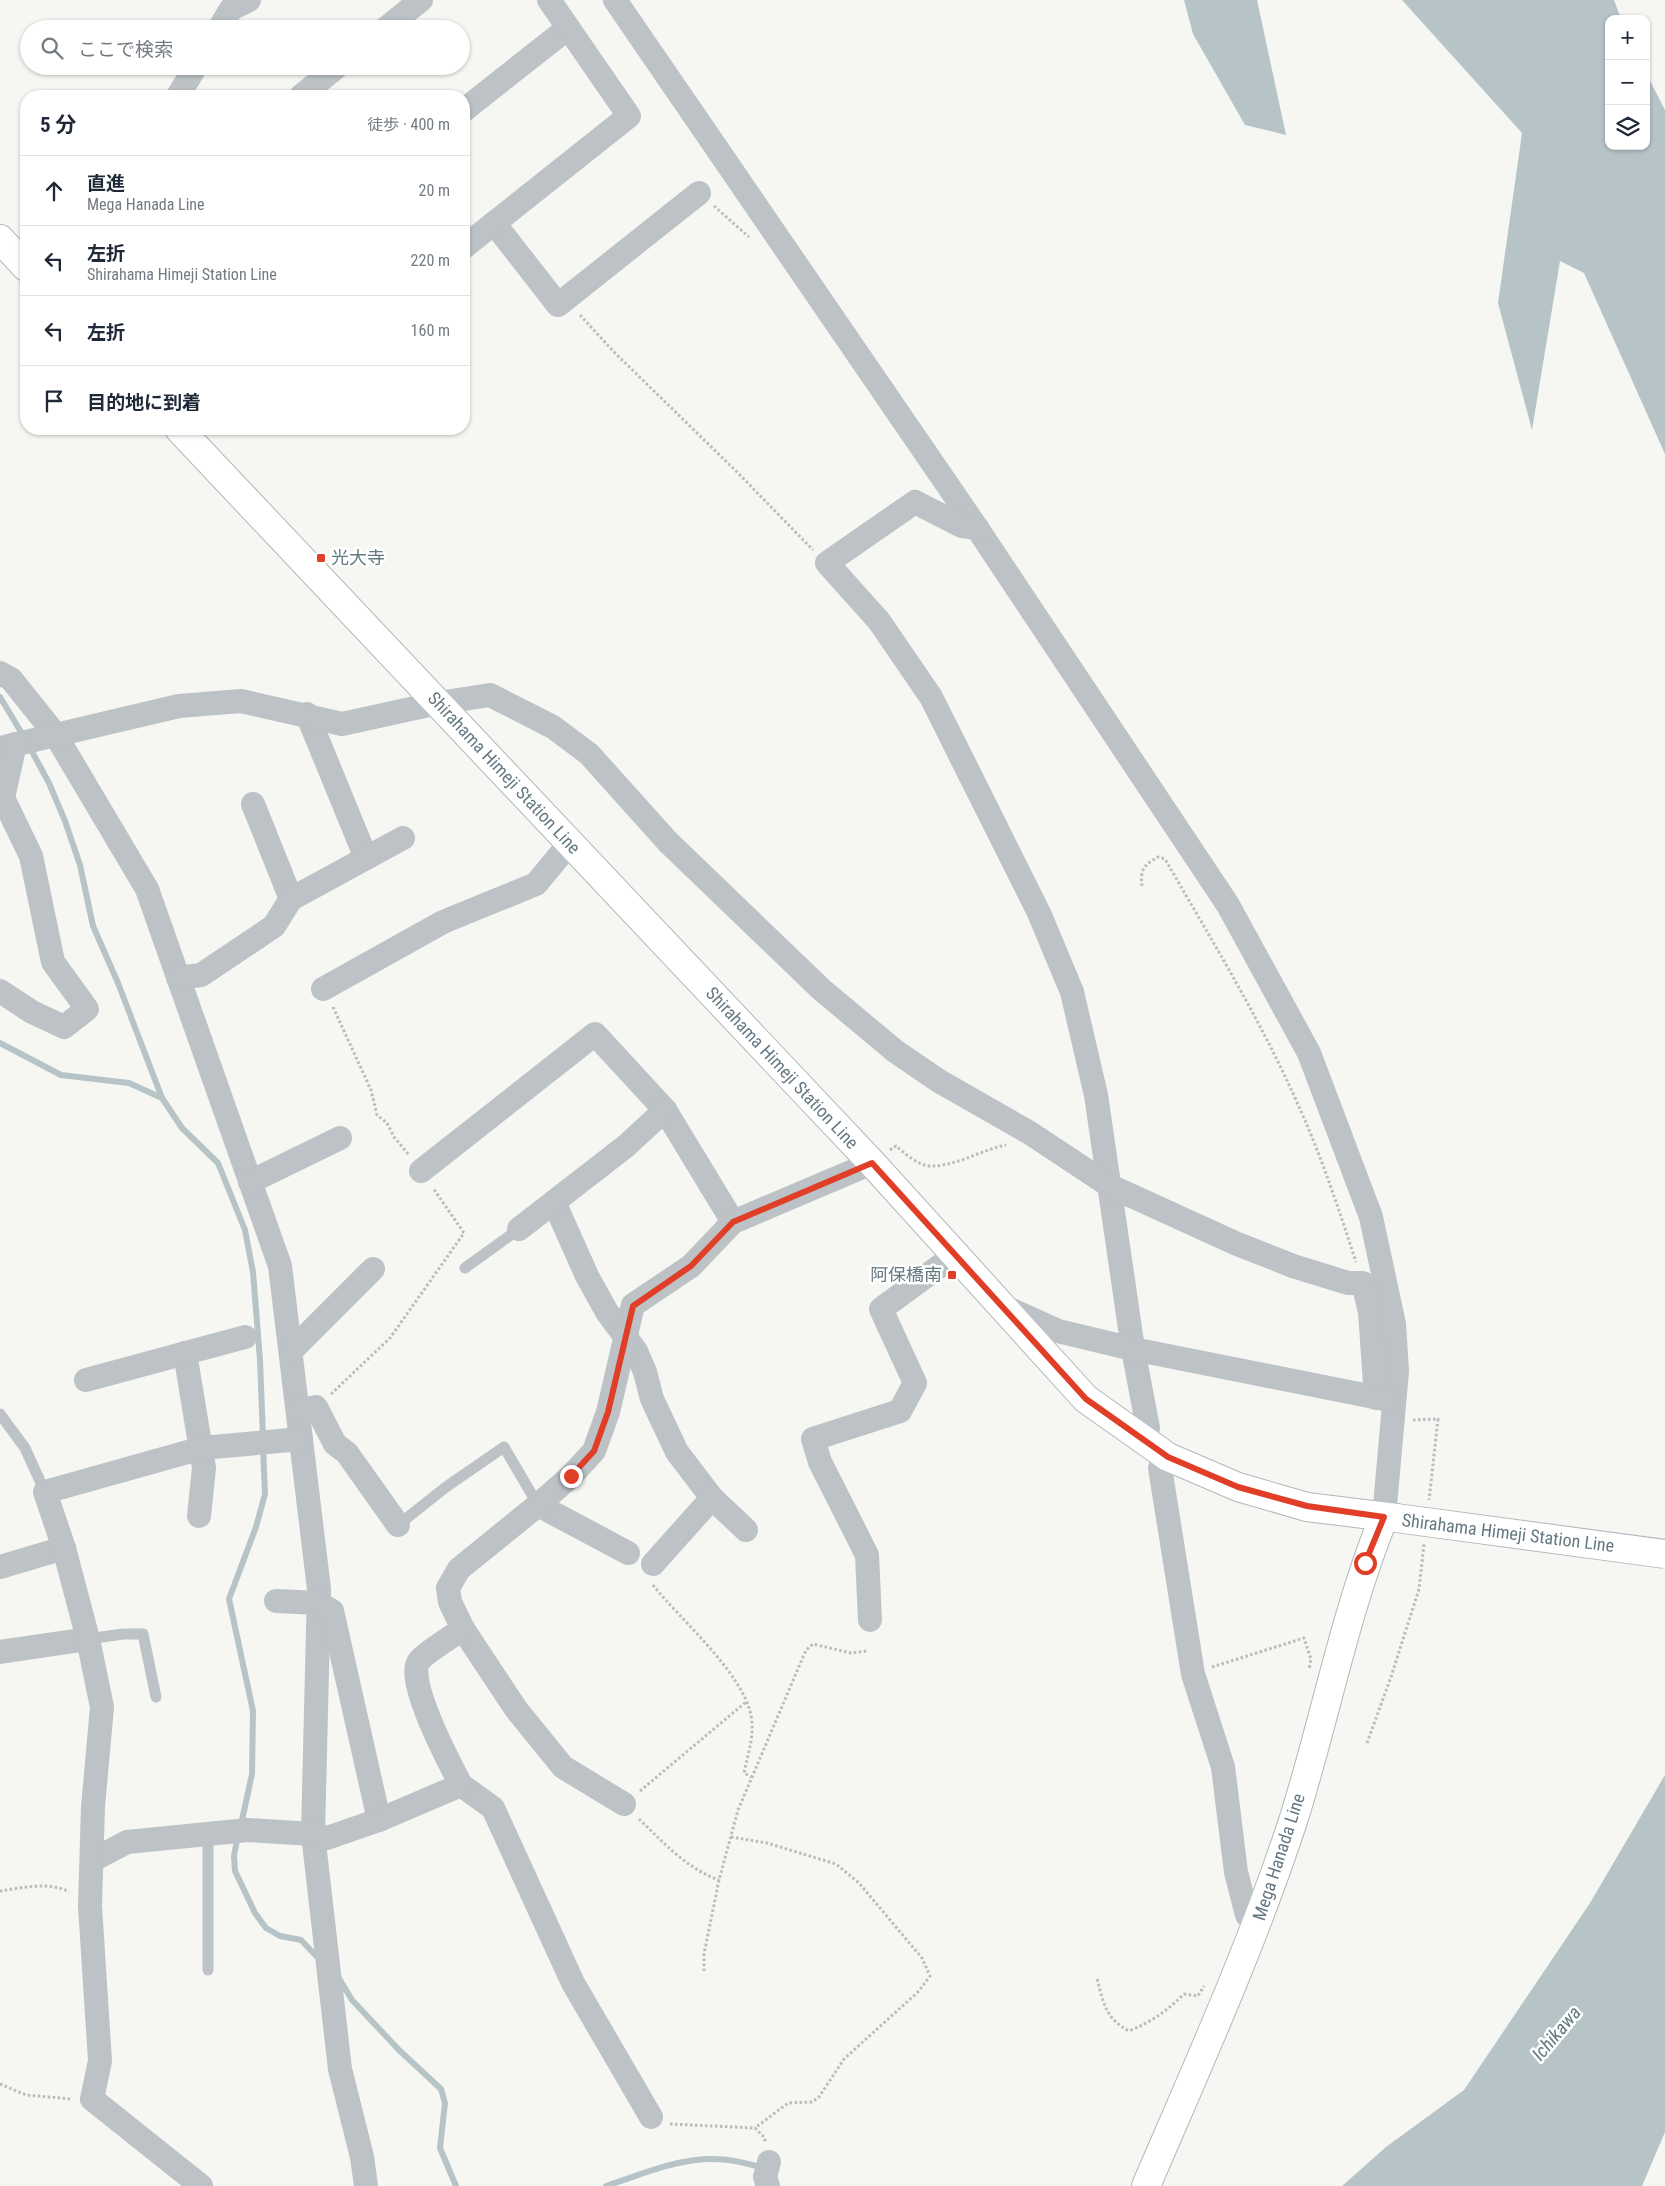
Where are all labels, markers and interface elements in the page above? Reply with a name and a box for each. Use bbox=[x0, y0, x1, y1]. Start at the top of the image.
map controls bbox=[1605, 15, 1650, 150]
button: + bbox=[1605, 15, 1650, 60]
search box bbox=[20, 20, 470, 75]
icon: search bbox=[38, 34, 66, 62]
text: ここで検索 bbox=[78, 38, 173, 61]
button: − bbox=[1605, 60, 1650, 105]
button: layers bbox=[1605, 105, 1650, 150]
text: 5 分 bbox=[40, 113, 76, 137]
text: 徒歩 · 400 m bbox=[367, 115, 450, 134]
text: 直進 bbox=[87, 172, 125, 195]
icon: ahead bbox=[40, 177, 68, 205]
text: 20 m bbox=[418, 181, 450, 200]
text: Mega Hanada Line bbox=[87, 195, 205, 214]
text: 左折 bbox=[87, 242, 125, 265]
icon: left bbox=[40, 247, 68, 275]
text: 220 m bbox=[411, 251, 450, 270]
text: Shirahama Himeji Station Line bbox=[87, 265, 277, 284]
icon: left bbox=[40, 317, 68, 345]
text: 左折 bbox=[87, 321, 125, 344]
text: 160 m bbox=[411, 321, 450, 340]
icon: arrive bbox=[40, 387, 68, 415]
text: 目的地に到着 bbox=[87, 391, 201, 414]
place label: 光大寺 bbox=[331, 547, 385, 568]
marker: 光大寺 bbox=[315, 552, 327, 564]
street label: Shirahama Himeji Station Line bbox=[424, 687, 585, 858]
street label: Shirahama Himeji Station Line bbox=[702, 982, 863, 1153]
place label: 阿保橋南 bbox=[870, 1264, 942, 1285]
marker: 阿保橋南 bbox=[946, 1269, 958, 1281]
route end bbox=[560, 1465, 583, 1488]
street label: Shirahama Himeji Station Line bbox=[1401, 1509, 1615, 1556]
route start bbox=[1354, 1552, 1377, 1575]
street label: Mega Hanada Line bbox=[1248, 1791, 1309, 1923]
water label: Ichikawa bbox=[1527, 2001, 1586, 2065]

